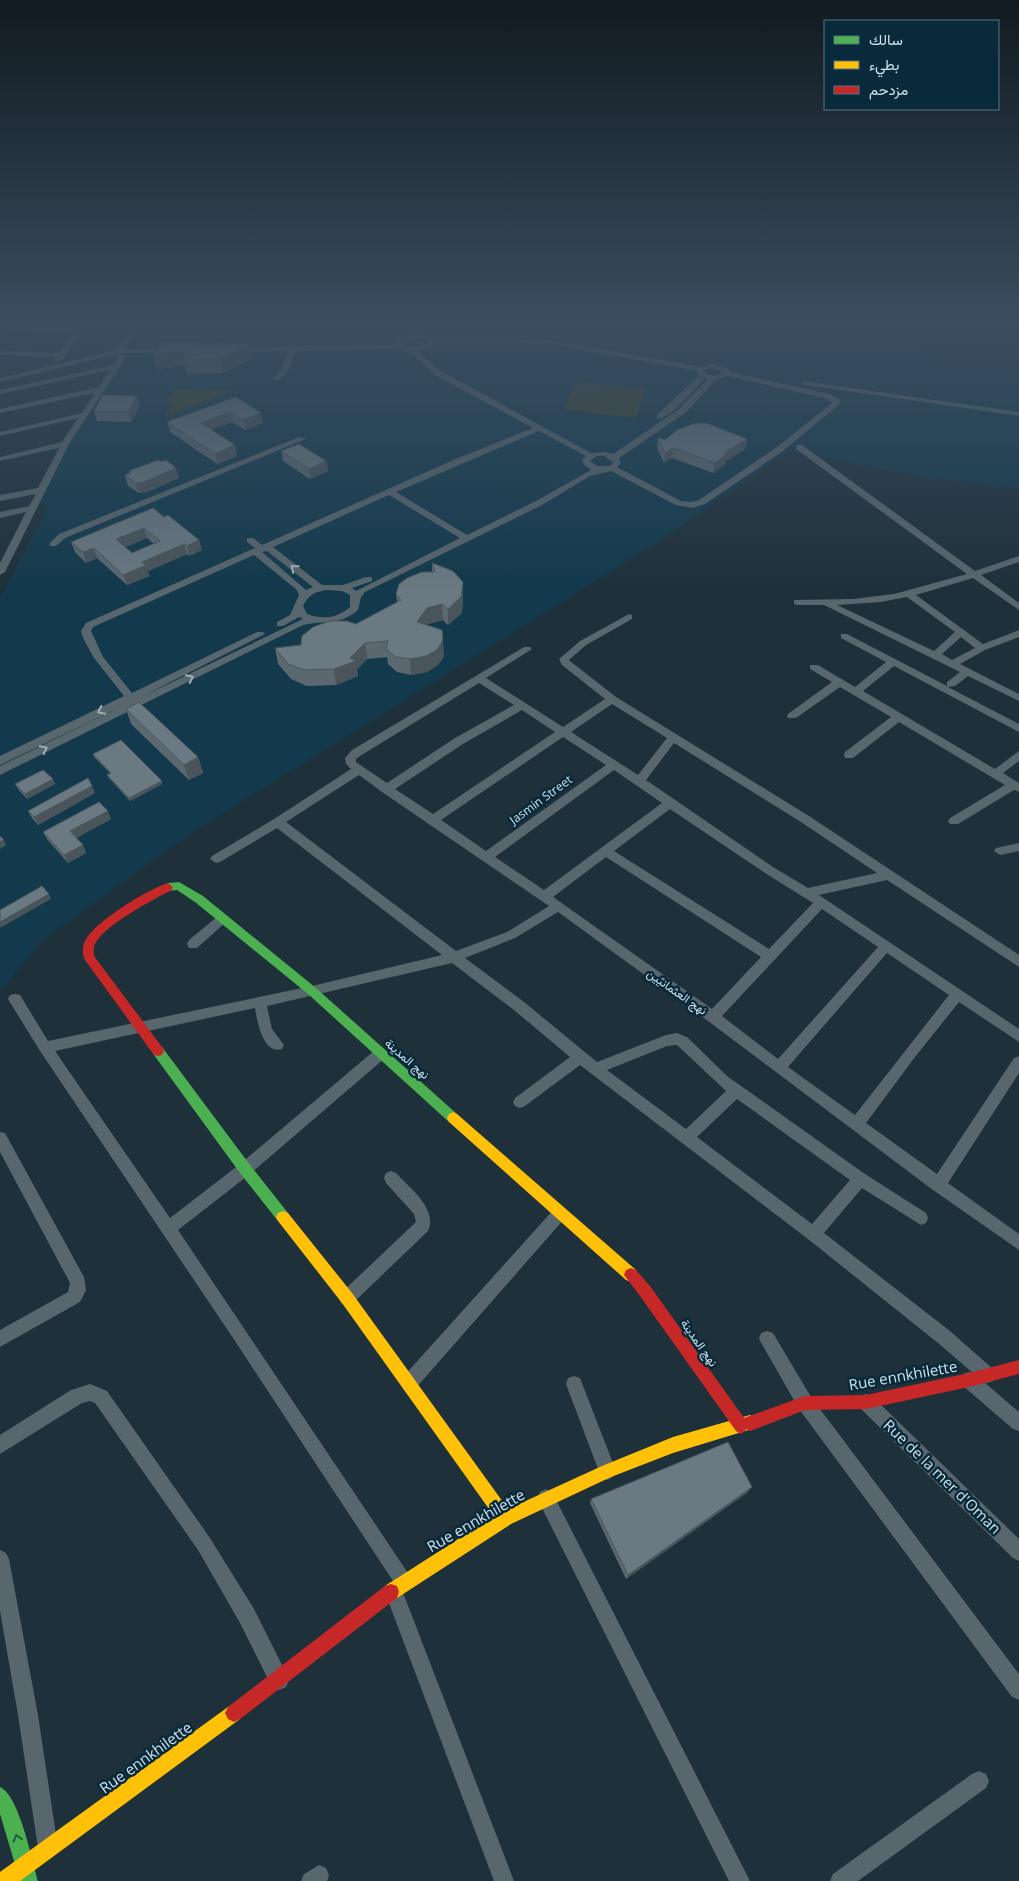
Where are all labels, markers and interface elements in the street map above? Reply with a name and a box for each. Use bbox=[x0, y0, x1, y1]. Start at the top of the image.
legend bbox=[824, 20, 999, 110]
text: سالك bbox=[869, 29, 903, 49]
text: بطيء bbox=[869, 54, 899, 78]
text: مزدحم bbox=[869, 79, 908, 100]
one-way arrow bbox=[290, 565, 299, 574]
one-way arrow bbox=[184, 674, 193, 684]
one-way arrow bbox=[97, 704, 106, 715]
one-way arrow bbox=[39, 745, 48, 755]
street label: Jasmin Street bbox=[505, 771, 576, 829]
street label: نهج العثمانيّين bbox=[643, 965, 711, 1019]
street label: نهج المدينة bbox=[381, 1034, 433, 1084]
street label: نهج المدينة bbox=[676, 1316, 722, 1370]
street label: Rue ennkhilette bbox=[847, 1356, 959, 1394]
street label: Rue de la mer d'Oman bbox=[880, 1415, 1006, 1538]
street label: Rue ennkhilette bbox=[423, 1484, 528, 1556]
street label: Rue ennkhilette bbox=[95, 1717, 196, 1798]
one-way arrow bbox=[13, 1834, 23, 1842]

